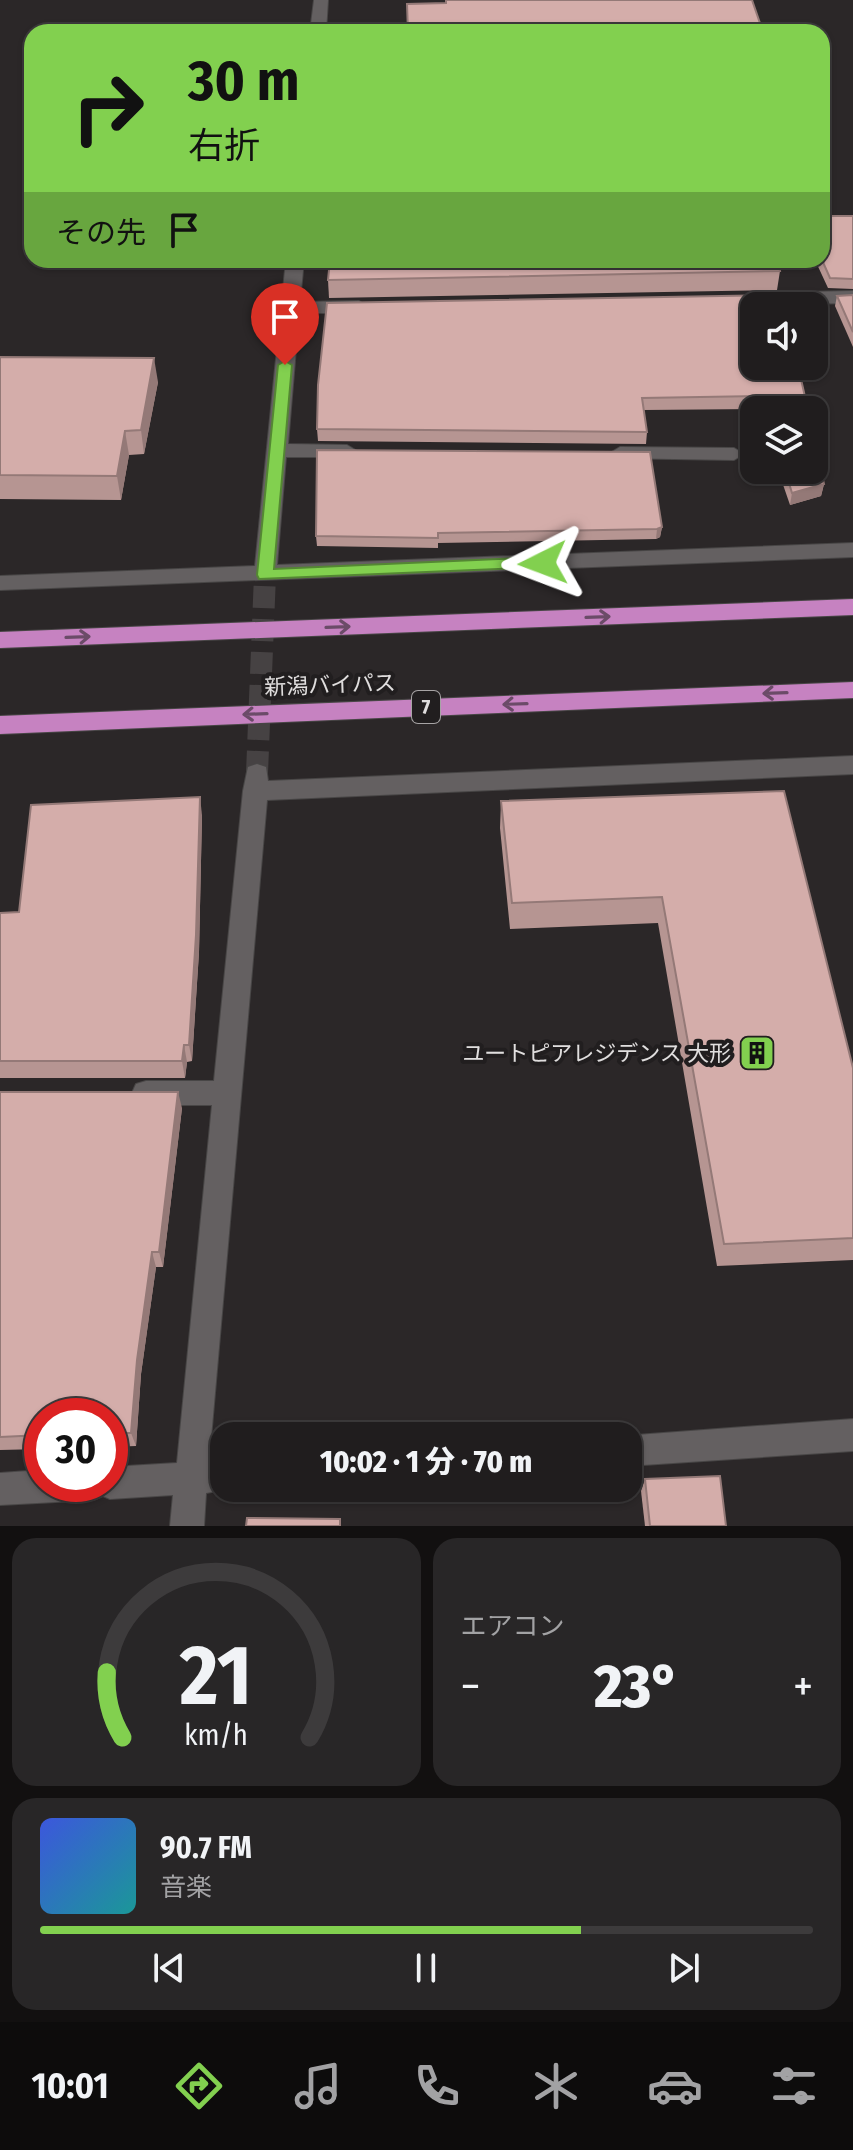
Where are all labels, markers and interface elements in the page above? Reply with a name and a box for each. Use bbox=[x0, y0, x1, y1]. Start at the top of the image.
text: 30 m bbox=[188, 48, 299, 115]
icon: right bbox=[56, 56, 160, 160]
text: 右折 bbox=[188, 124, 260, 168]
icon: arrive bbox=[162, 208, 206, 252]
text: その先 bbox=[56, 215, 146, 251]
pin bbox=[251, 283, 319, 365]
map controls bbox=[740, 292, 828, 484]
button: sound bbox=[740, 292, 828, 380]
icon: arrive bbox=[263, 295, 307, 339]
button: layers bbox=[740, 396, 828, 484]
position arrow bbox=[501, 521, 585, 605]
one-way arrow bbox=[584, 609, 611, 624]
one-way arrow bbox=[324, 619, 351, 634]
one-way arrow bbox=[64, 630, 91, 645]
street label: 新潟バイパス bbox=[264, 669, 396, 701]
one-way arrow bbox=[762, 686, 789, 701]
road number: 7 bbox=[412, 691, 440, 723]
one-way arrow bbox=[502, 696, 529, 711]
one-way arrow bbox=[243, 707, 269, 722]
building icon: ユートピアレジデンス 大形 bbox=[738, 1034, 776, 1072]
place label: ユートピアレジデンス 大形 bbox=[462, 1040, 731, 1067]
speed limit sign: 30 bbox=[24, 1398, 128, 1502]
text: 10:02 · 1 分 · 70 m bbox=[320, 1444, 532, 1480]
text: エアコン bbox=[461, 1611, 565, 1642]
text: 21 bbox=[179, 1626, 252, 1726]
text: 23° bbox=[594, 1651, 679, 1723]
text: − bbox=[461, 1660, 480, 1713]
text: + bbox=[793, 1660, 813, 1713]
text: km/h bbox=[184, 1718, 248, 1753]
text: 90.7 FM bbox=[160, 1830, 252, 1866]
text: 音楽 bbox=[160, 1872, 212, 1903]
icon: previous bbox=[147, 1946, 191, 1990]
icon: pause bbox=[404, 1946, 448, 1990]
icon: next bbox=[662, 1946, 706, 1990]
icon: directions bbox=[171, 2058, 227, 2114]
icon: music bbox=[290, 2058, 346, 2114]
icon: phone bbox=[409, 2058, 465, 2114]
icon: climate bbox=[528, 2058, 584, 2114]
icon: car bbox=[647, 2058, 703, 2114]
icon: filters bbox=[766, 2058, 822, 2114]
text: 10:01 bbox=[31, 2064, 109, 2108]

